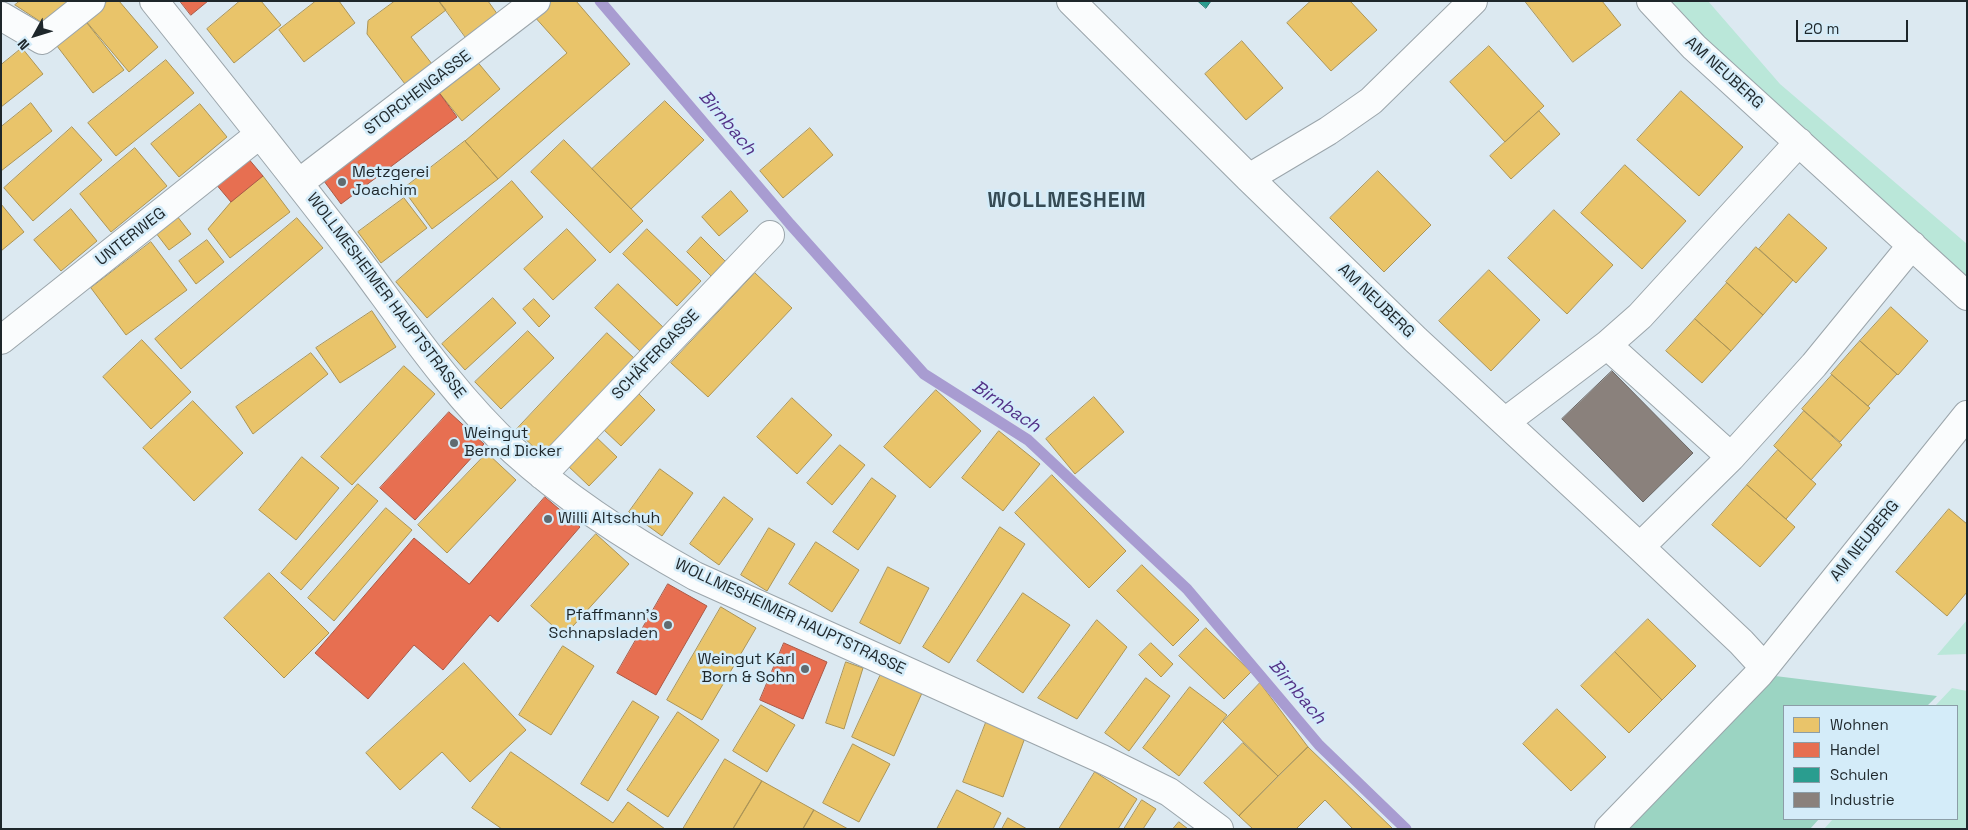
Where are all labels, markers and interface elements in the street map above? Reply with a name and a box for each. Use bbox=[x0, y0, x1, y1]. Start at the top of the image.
north arrow bbox=[10, 10, 60, 60]
scale bar bbox=[1798, 10, 1910, 42]
text: 20 m bbox=[1804, 19, 1839, 38]
street label: AM NEUBERG bbox=[1681, 33, 1767, 113]
text: N bbox=[13, 35, 33, 54]
street label: STORCHENGASSE bbox=[361, 47, 475, 139]
water label: Birnbach bbox=[694, 86, 760, 160]
place label: Metzgerei Joachim bbox=[352, 163, 429, 201]
marker: Metzgerei Joachim bbox=[336, 176, 348, 188]
district label: WOLLMESHEIM bbox=[986, 188, 1148, 214]
street label: WOLLMESHEIMER HAUPTSTRASSE bbox=[302, 189, 470, 403]
street label: UNTERWEG bbox=[92, 204, 170, 270]
street label: AM NEUBERG bbox=[1334, 260, 1418, 342]
street label: SCHÄFERGASSE bbox=[608, 306, 704, 404]
water label: Birnbach bbox=[968, 376, 1044, 438]
place label: Weingut Bernd Dicker bbox=[464, 424, 562, 462]
marker: Weingut Bernd Dicker bbox=[448, 437, 460, 449]
street label: AM NEUBERG bbox=[1827, 497, 1903, 585]
place label: Willi Altschuh bbox=[558, 509, 660, 529]
marker: Willi Altschuh bbox=[542, 513, 554, 525]
street label: WOLLMESHEIMER HAUPTSTRASSE bbox=[672, 555, 908, 679]
place label: Pfaffmann's Schnapsladen bbox=[549, 606, 658, 644]
marker: Pfaffmann's Schnapsladen bbox=[662, 619, 674, 631]
place label: Weingut Karl Born & Sohn bbox=[698, 650, 795, 688]
water label: Birnbach bbox=[1264, 655, 1330, 729]
marker: Weingut Karl Born & Sohn bbox=[799, 663, 811, 675]
legend bbox=[1783, 705, 1958, 820]
text: Wohnen bbox=[1830, 715, 1889, 734]
text: Handel bbox=[1830, 740, 1880, 759]
text: Schulen bbox=[1830, 765, 1888, 784]
text: Industrie bbox=[1830, 790, 1895, 809]

